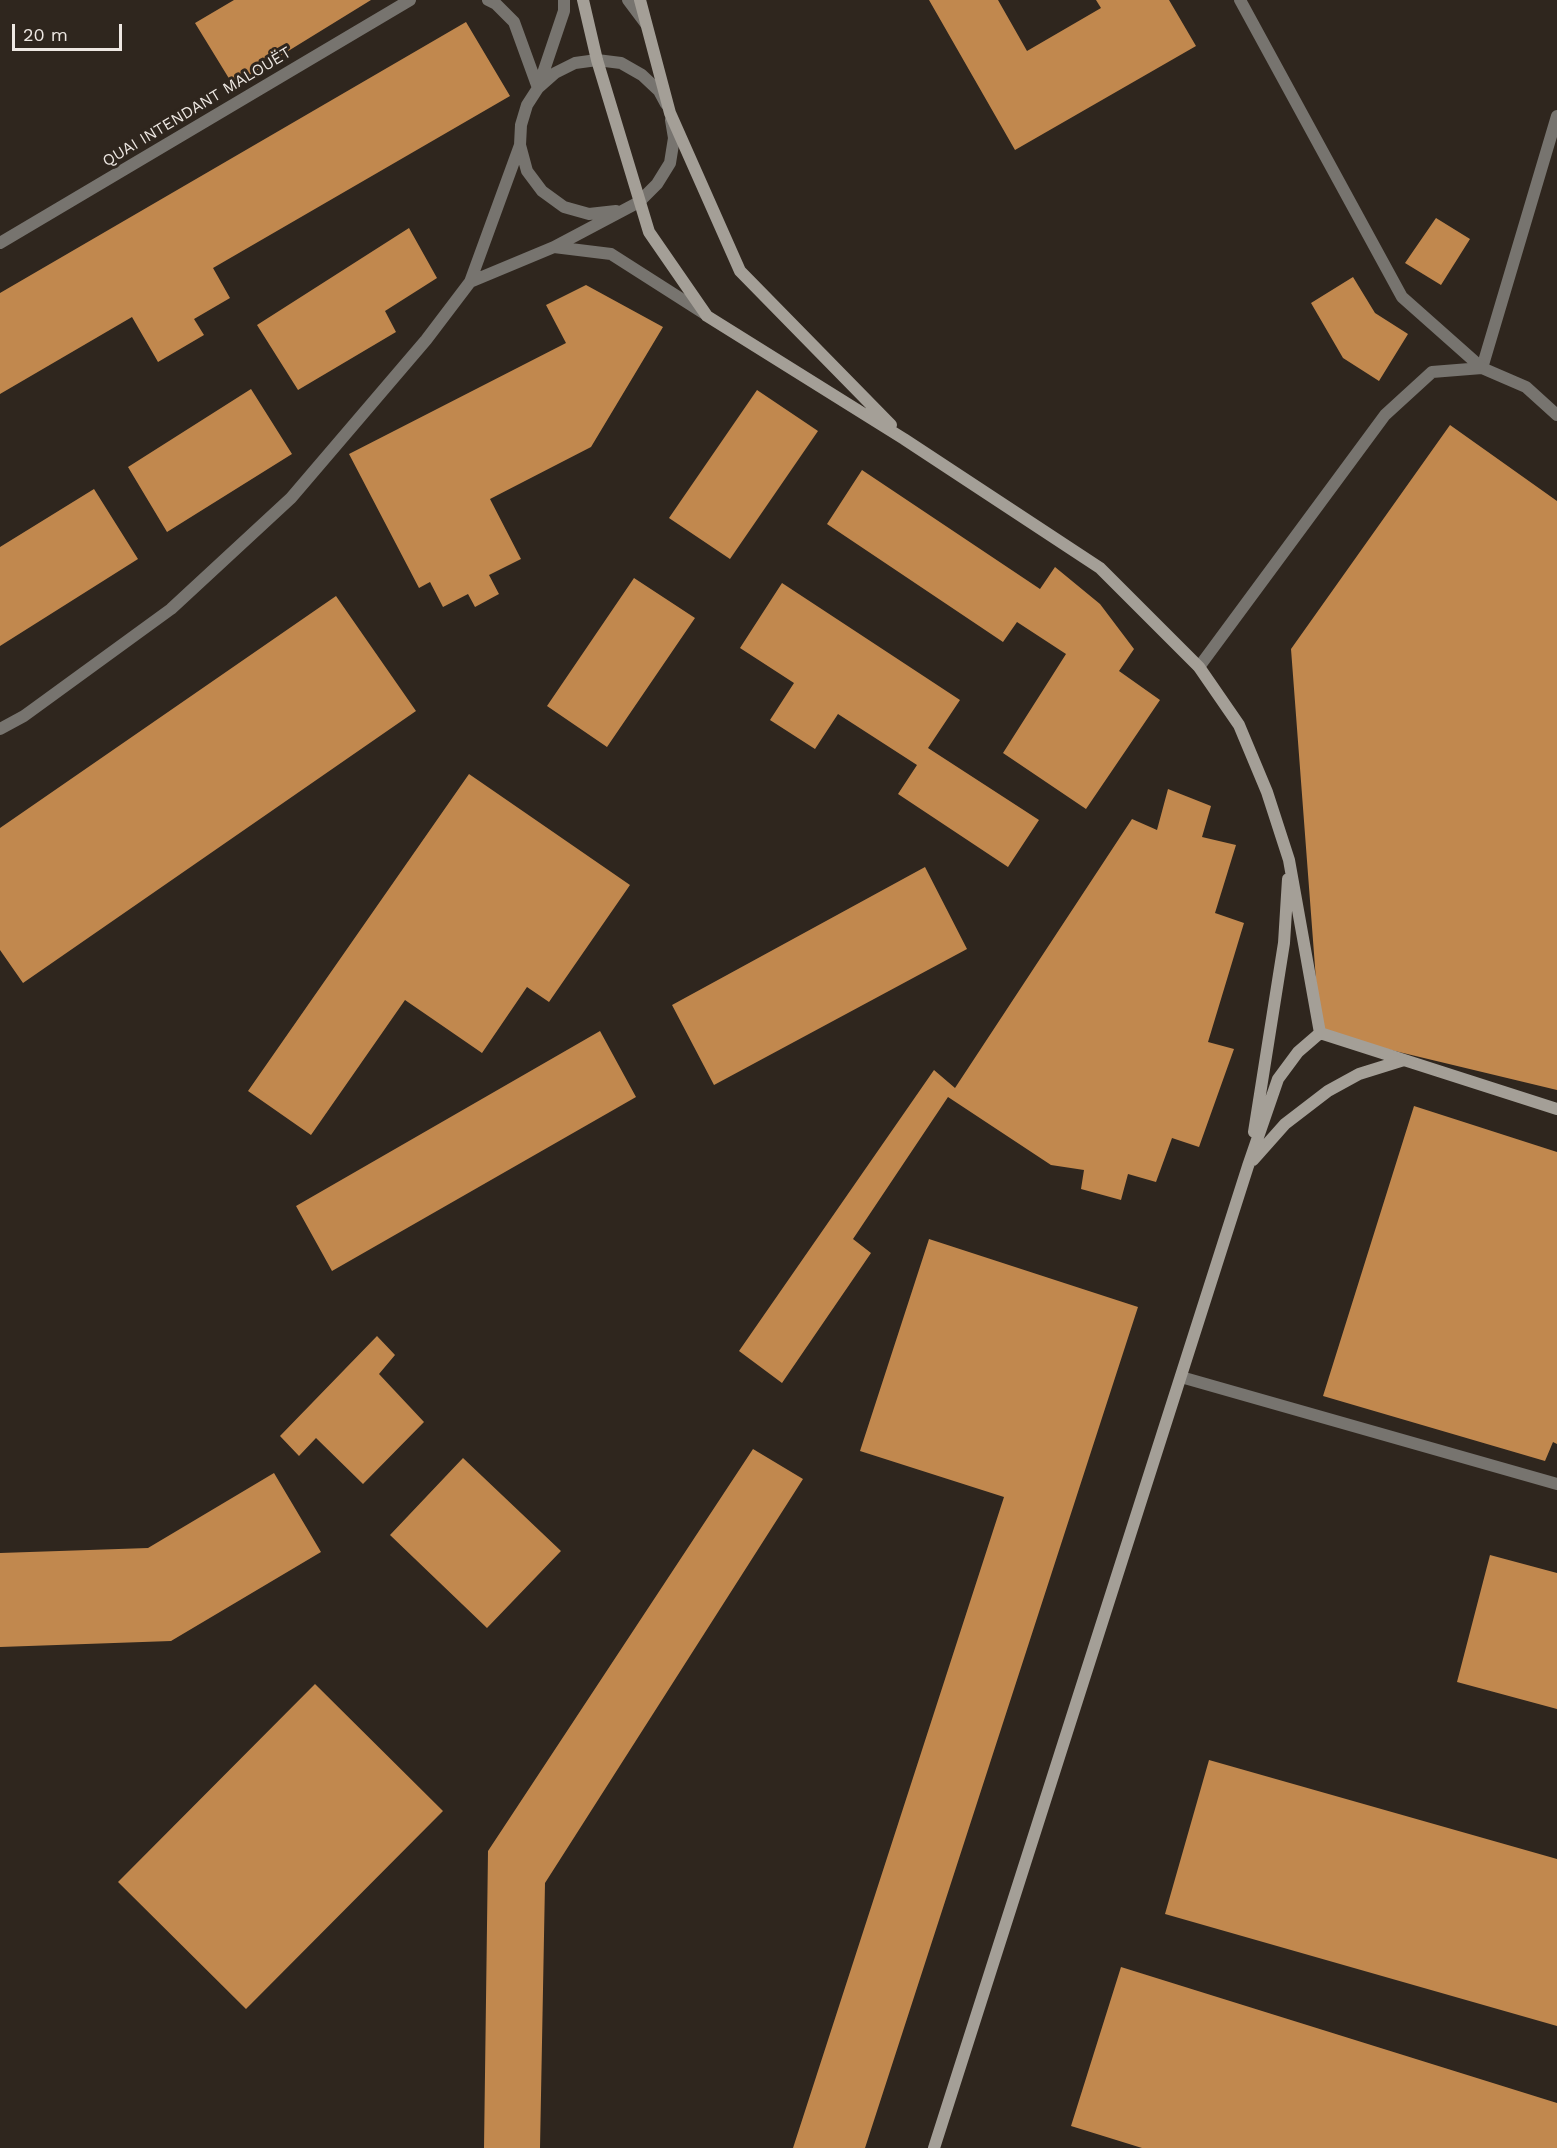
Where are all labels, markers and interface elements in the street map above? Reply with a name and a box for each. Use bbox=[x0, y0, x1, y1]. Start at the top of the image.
scale bar bbox=[15, 12, 124, 50]
text: 20 m bbox=[23, 24, 68, 45]
street label: QUAI INTENDANT MALOUËT bbox=[99, 43, 295, 171]

